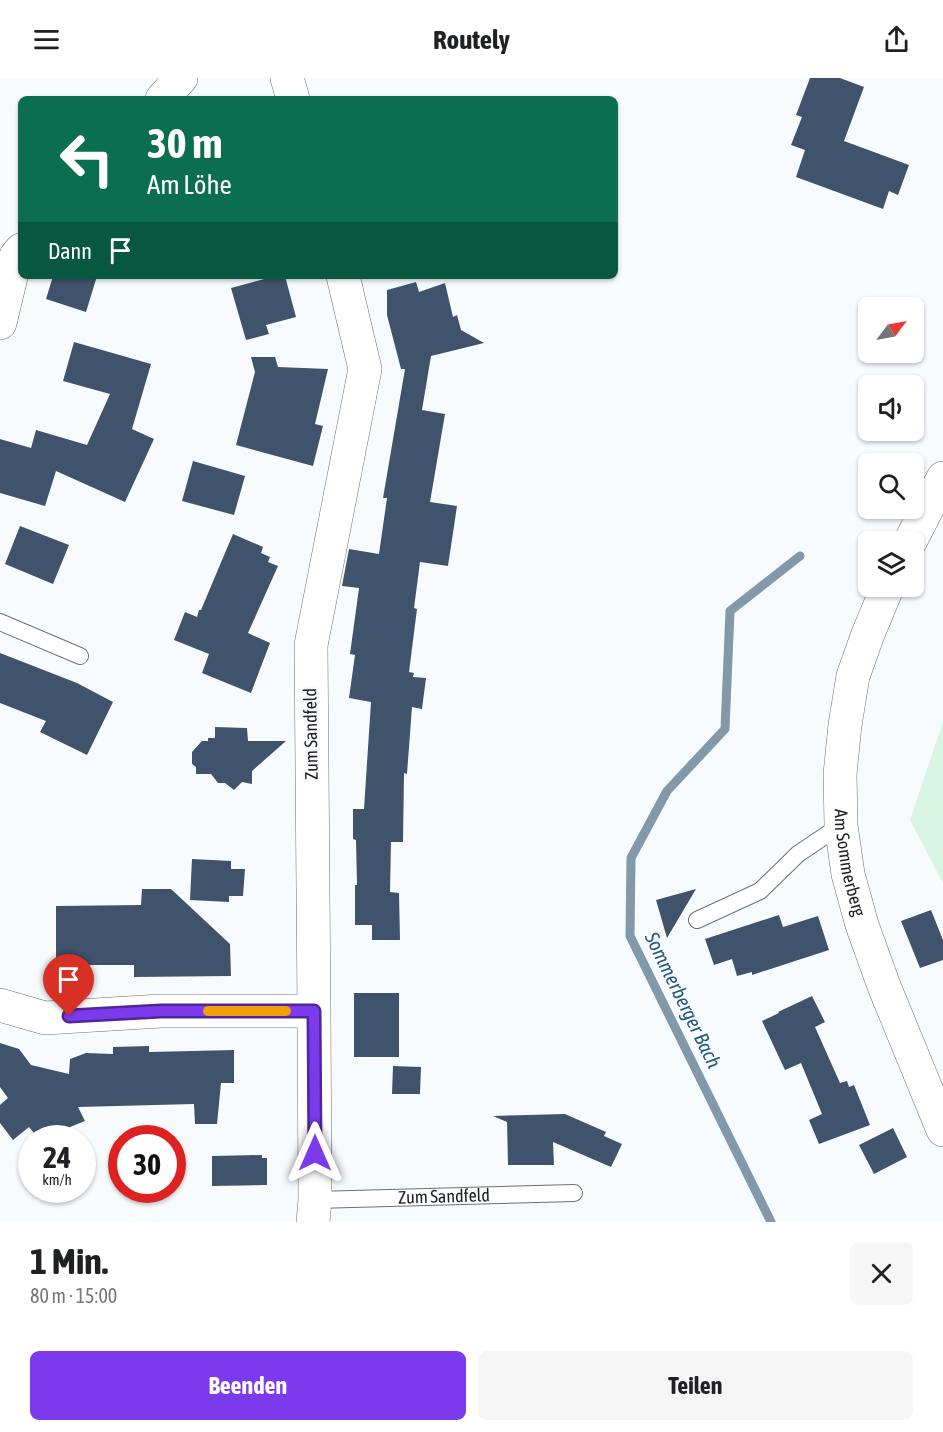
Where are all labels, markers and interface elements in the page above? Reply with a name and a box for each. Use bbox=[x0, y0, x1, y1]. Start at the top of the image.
icon: menu bbox=[30, 23, 63, 56]
icon: share bbox=[880, 23, 913, 56]
text: Routely bbox=[433, 24, 510, 55]
text: 30 m bbox=[147, 119, 222, 167]
icon: left bbox=[48, 120, 126, 198]
text: Am Löhe bbox=[147, 169, 232, 200]
icon: arrive bbox=[104, 234, 137, 267]
text: Dann bbox=[48, 238, 92, 264]
north arrow bbox=[858, 297, 924, 363]
map controls bbox=[858, 297, 924, 597]
button: sound bbox=[858, 375, 924, 441]
button: search bbox=[858, 453, 924, 519]
button: layers bbox=[858, 531, 924, 597]
street label: Zum Sandfeld bbox=[299, 688, 322, 780]
street label: Am Sommerberg bbox=[831, 809, 870, 919]
water label: Sommerberger Bach bbox=[640, 927, 726, 1072]
pin bbox=[43, 954, 94, 1016]
icon: arrive bbox=[52, 963, 85, 996]
position arrow bbox=[283, 1121, 347, 1185]
speed limit sign: 30 bbox=[108, 1125, 186, 1203]
text: 24 bbox=[43, 1140, 71, 1174]
text: km/h bbox=[42, 1171, 72, 1188]
street label: Zum Sandfeld bbox=[398, 1184, 490, 1208]
text: 1 Min. bbox=[30, 1240, 108, 1282]
button: close bbox=[850, 1242, 913, 1305]
text: 80 m · 15:00 bbox=[30, 1284, 117, 1307]
button: Beenden bbox=[30, 1351, 466, 1420]
button: Teilen bbox=[478, 1351, 913, 1420]

